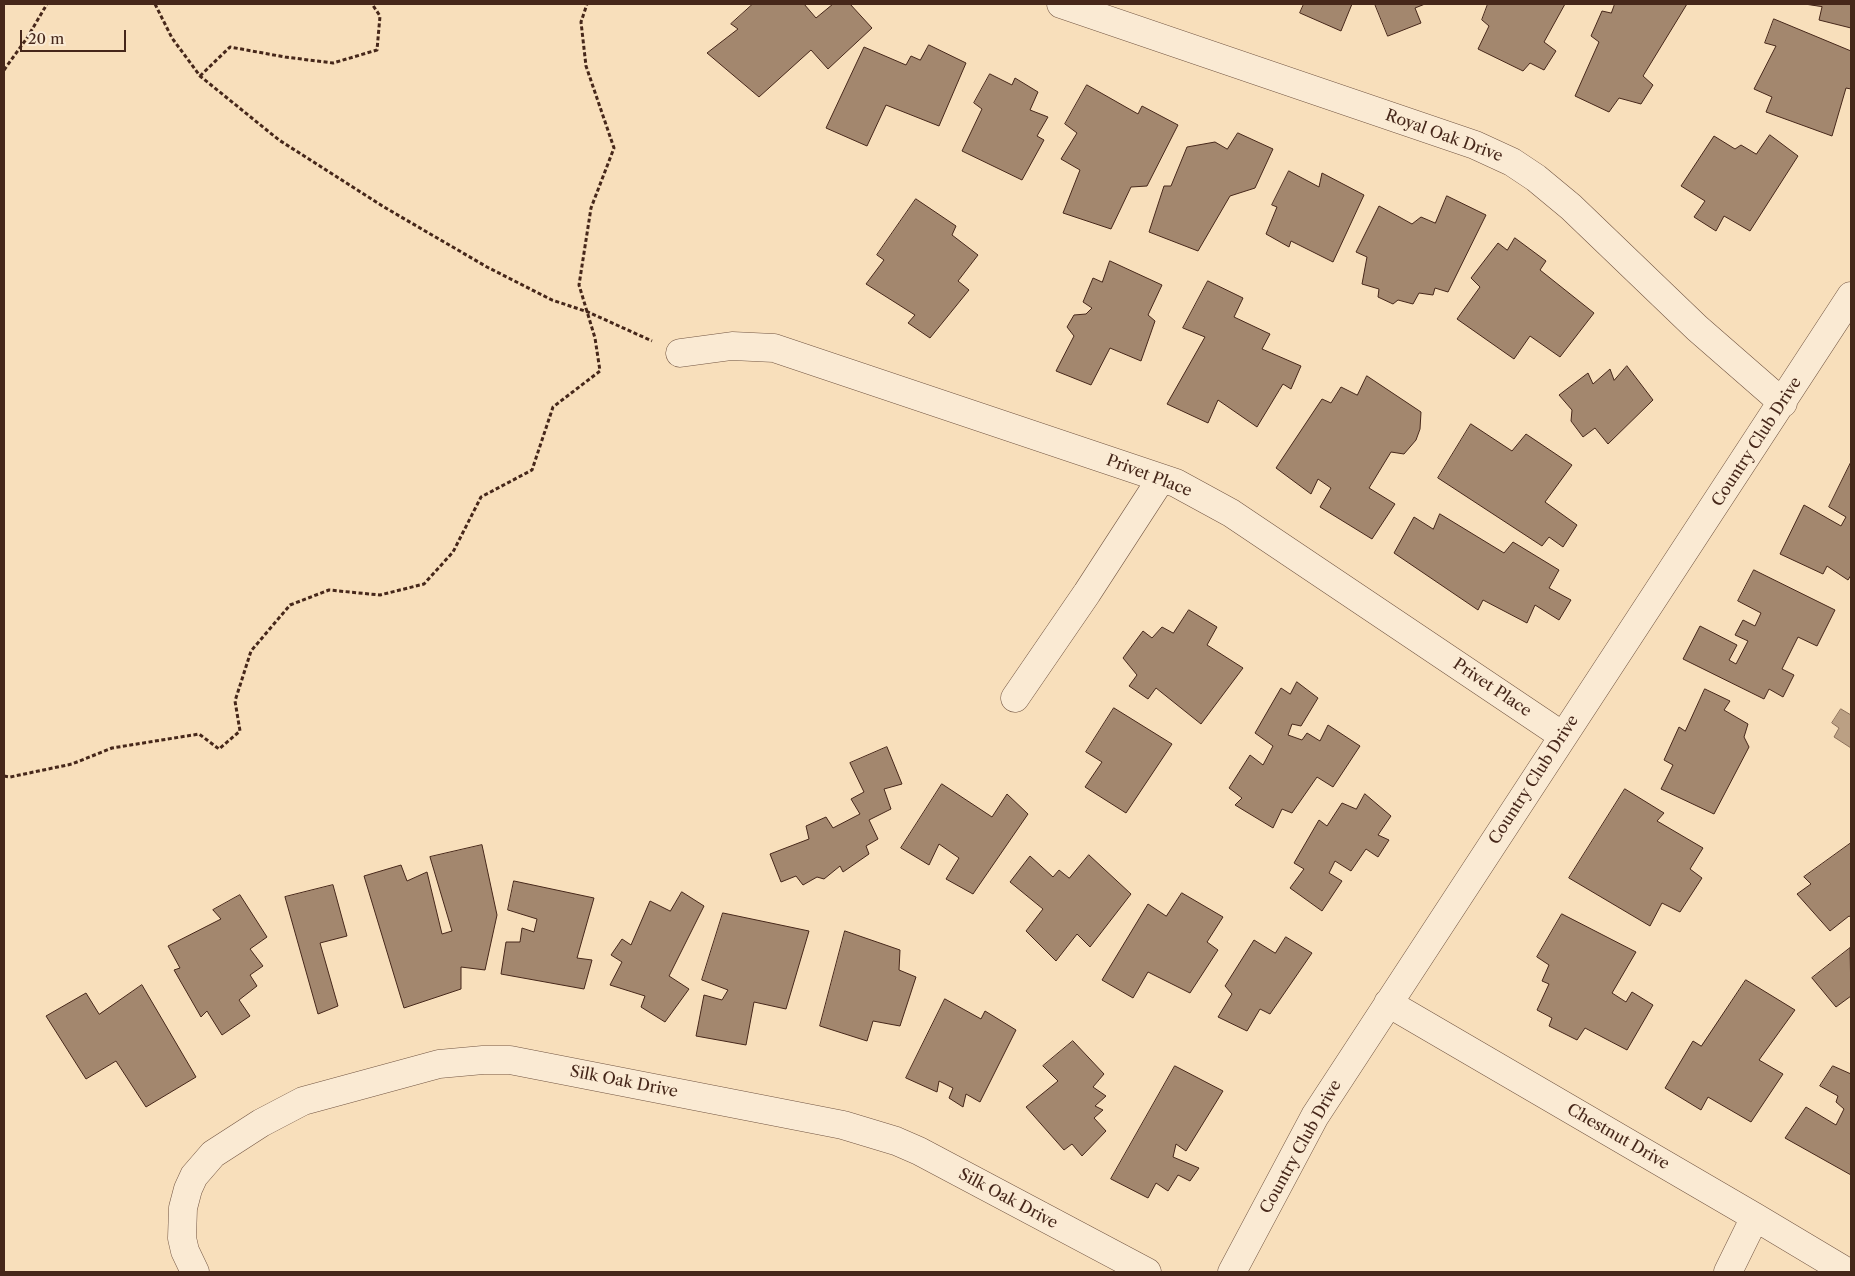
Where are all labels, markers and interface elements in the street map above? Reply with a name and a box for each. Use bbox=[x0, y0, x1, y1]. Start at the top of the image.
scale bar bbox=[22, 20, 129, 52]
text: 20 m bbox=[28, 29, 64, 48]
street label: Royal Oak Drive bbox=[1383, 106, 1505, 166]
street label: Country Club Drive bbox=[1708, 374, 1806, 510]
street label: Privet Place bbox=[1103, 451, 1195, 501]
street label: Privet Place bbox=[1449, 655, 1535, 721]
street label: Country Club Drive bbox=[1485, 712, 1583, 848]
street label: Silk Oak Drive bbox=[568, 1062, 680, 1102]
street label: Country Club Drive bbox=[1256, 1077, 1346, 1217]
street label: Chestnut Drive bbox=[1563, 1100, 1673, 1174]
street label: Silk Oak Drive bbox=[955, 1165, 1061, 1233]

